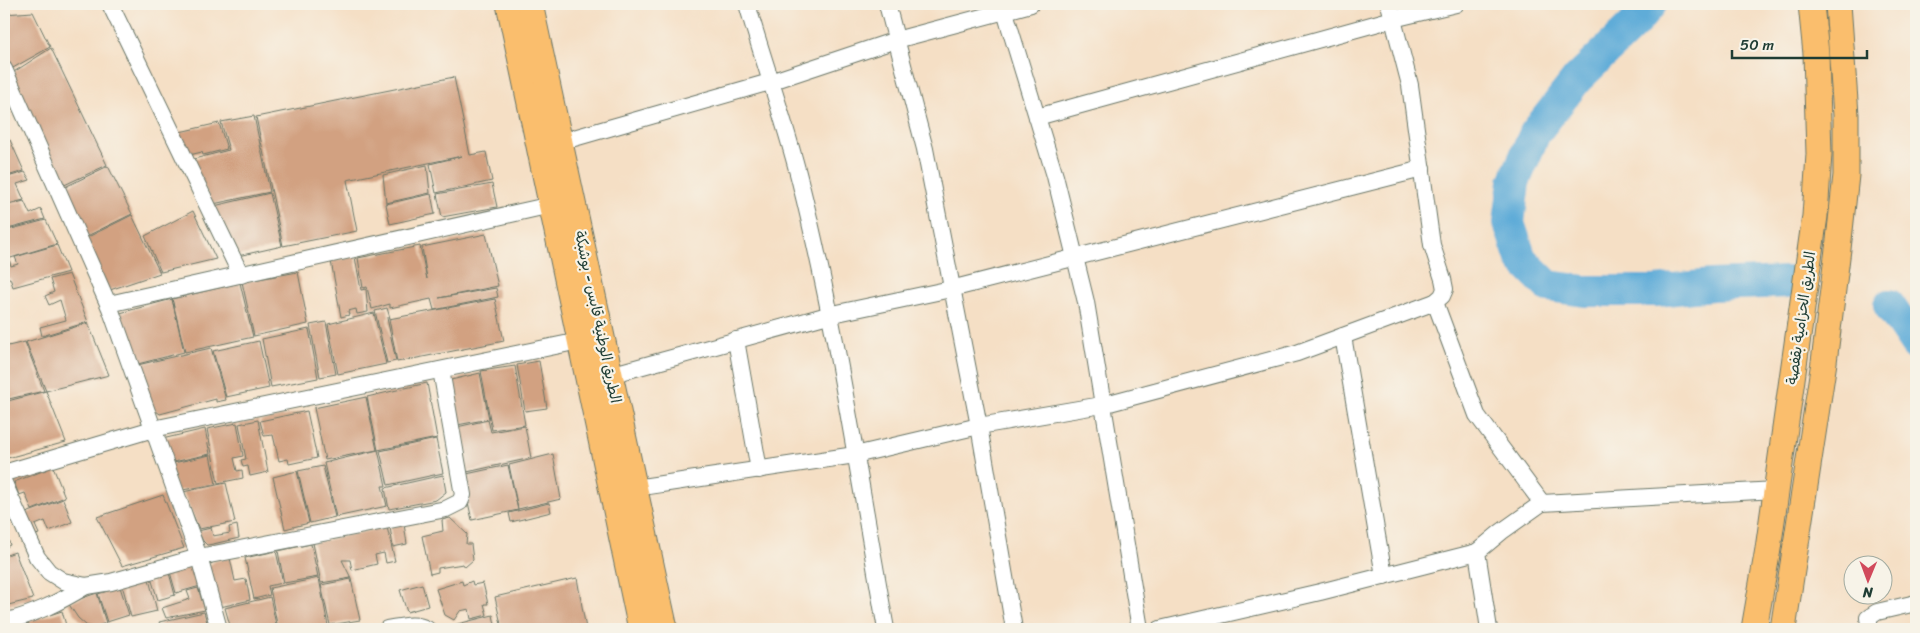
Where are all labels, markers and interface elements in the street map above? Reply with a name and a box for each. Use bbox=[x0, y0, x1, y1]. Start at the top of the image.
scale bar bbox=[1732, 28, 1868, 60]
text: 50 m bbox=[1740, 32, 1775, 58]
street label: الطريق الوطنية قابس - بوشبكة bbox=[567, 228, 629, 406]
street label: الطريق الحزامية بقفصة bbox=[1779, 250, 1823, 386]
north arrow bbox=[1842, 556, 1892, 606]
text: N bbox=[1862, 580, 1874, 605]

